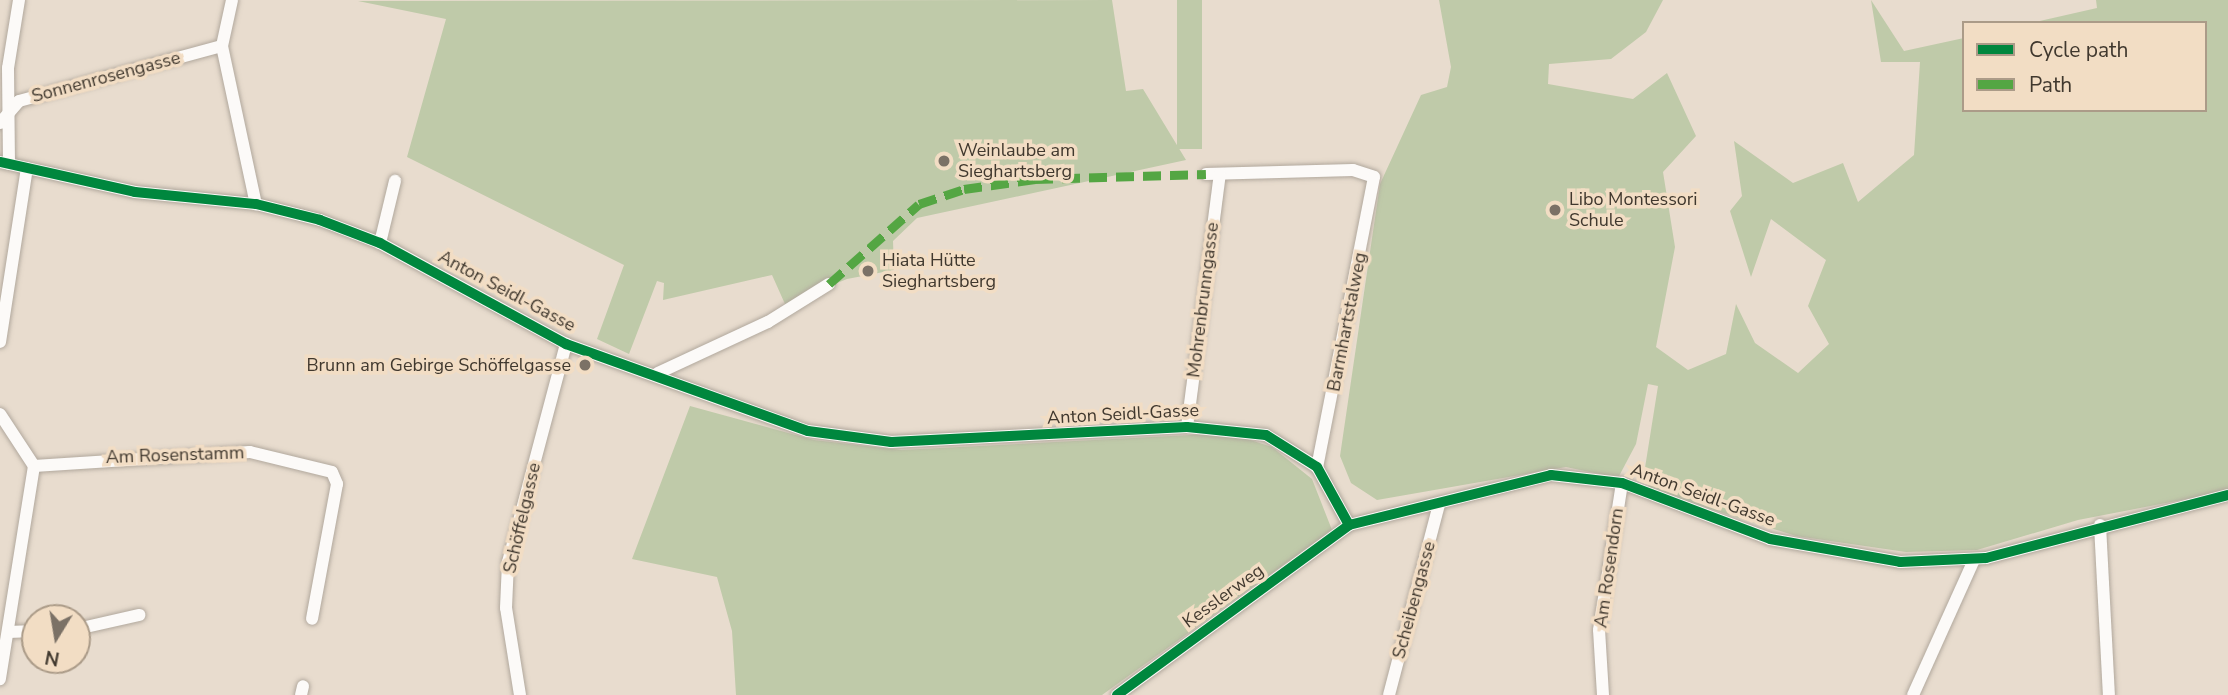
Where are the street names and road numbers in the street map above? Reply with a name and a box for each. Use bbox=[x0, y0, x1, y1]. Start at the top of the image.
street label: Sonnenrosengasse bbox=[29, 47, 183, 107]
street label: Mohrenbrunngasse bbox=[1183, 221, 1223, 379]
street label: Anton Seidl-Gasse bbox=[435, 246, 579, 336]
street label: Barmhartstalweg bbox=[1323, 251, 1371, 393]
street label: Anton Seidl-Gasse bbox=[1047, 399, 1199, 429]
street label: Am Rosenstamm bbox=[105, 442, 245, 468]
street label: Anton Seidl-Gasse bbox=[1628, 459, 1778, 531]
street label: Schöffelgasse bbox=[499, 461, 545, 575]
street label: Am Rosendorn bbox=[1590, 507, 1628, 629]
street label: Scheibengasse bbox=[1388, 539, 1440, 661]
street label: Kesslerweg bbox=[1178, 559, 1268, 633]

